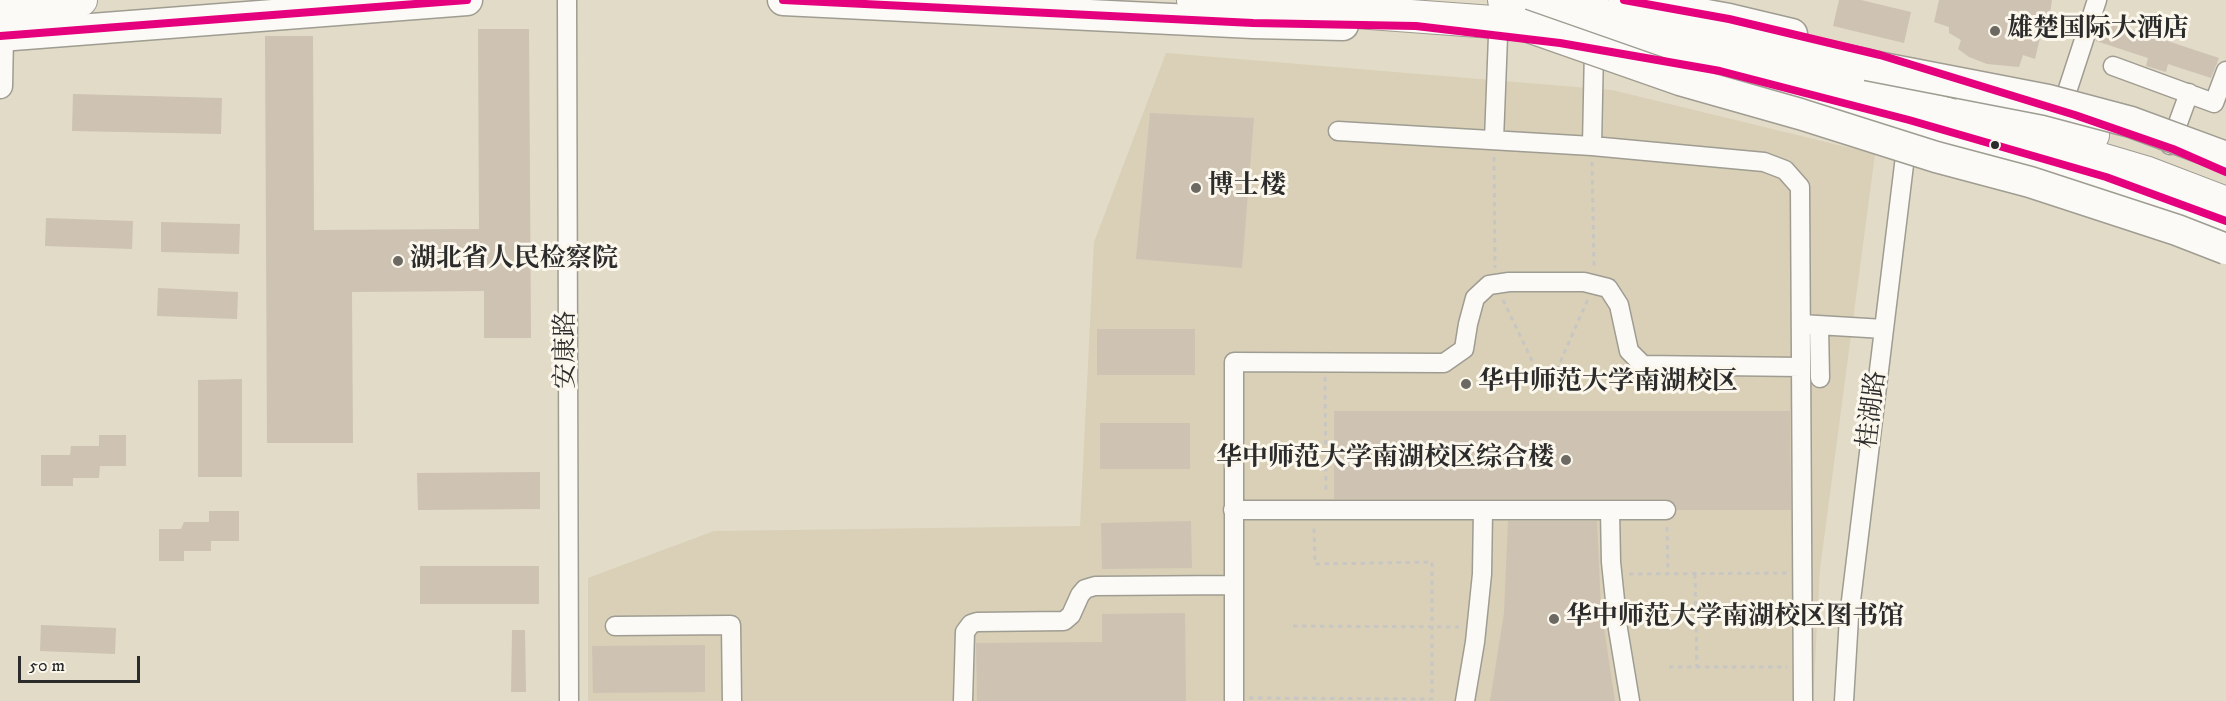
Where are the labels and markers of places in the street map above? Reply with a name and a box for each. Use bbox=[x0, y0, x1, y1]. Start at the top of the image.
place label: 雄楚国际大酒店 bbox=[2007, 15, 2189, 47]
marker: 雄楚国际大酒店 bbox=[1988, 24, 2002, 38]
unlabelled marker bbox=[1989, 139, 2001, 151]
place label: 博士楼 bbox=[1208, 172, 1286, 204]
marker: 博士楼 bbox=[1189, 181, 1203, 195]
place label: 湖北省人民检察院 bbox=[410, 245, 618, 277]
marker: 湖北省人民检察院 bbox=[391, 254, 405, 268]
place label: 华中师范大学南湖校区 bbox=[1478, 368, 1738, 400]
marker: 华中师范大学南湖校区 bbox=[1459, 377, 1473, 391]
place label: 华中师范大学南湖校区综合楼 bbox=[1216, 444, 1554, 476]
marker: 华中师范大学南湖校区综合楼 bbox=[1559, 453, 1573, 467]
place label: 华中师范大学南湖校区图书馆 bbox=[1566, 603, 1904, 635]
marker: 华中师范大学南湖校区图书馆 bbox=[1547, 612, 1561, 626]

